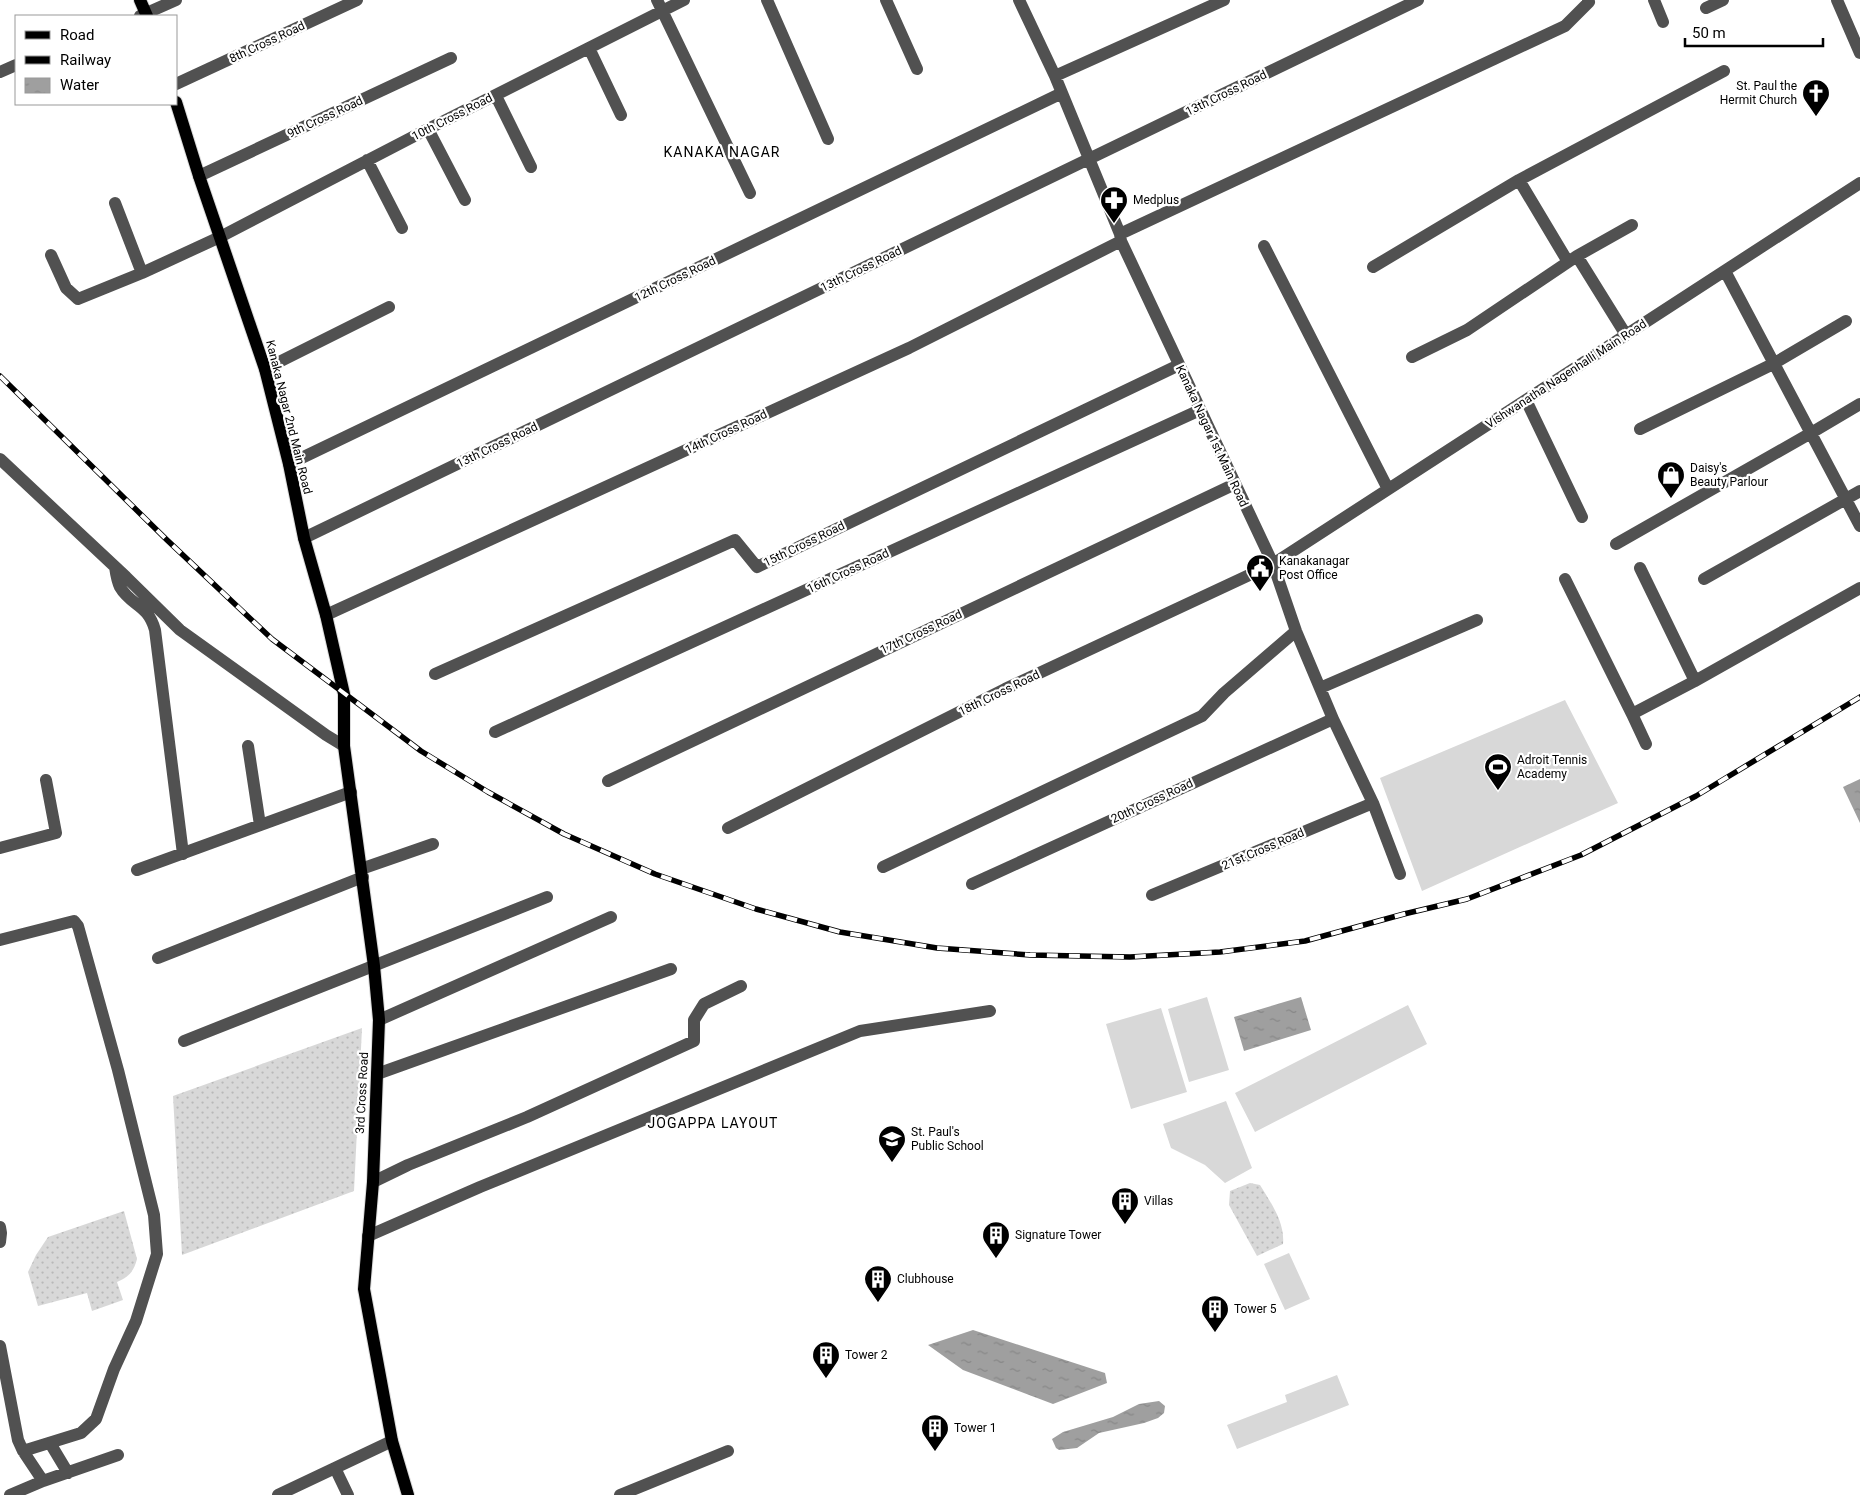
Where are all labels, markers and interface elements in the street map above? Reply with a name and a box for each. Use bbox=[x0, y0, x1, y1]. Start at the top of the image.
legend bbox=[15, 15, 178, 105]
scale bar bbox=[1685, 15, 1822, 47]
street label: 8th Cross Road bbox=[227, 18, 307, 66]
text: 50 m bbox=[1692, 24, 1726, 42]
text: Road bbox=[60, 26, 94, 44]
text: Railway bbox=[60, 51, 111, 69]
street label: 13th Cross Road bbox=[1183, 67, 1269, 119]
text: Water bbox=[60, 76, 99, 94]
church icon: St. Paul the Hermit Church bbox=[1801, 78, 1831, 117]
place label: St. Paul the Hermit Church bbox=[1720, 79, 1797, 107]
street label: 10th Cross Road bbox=[409, 91, 495, 143]
street label: 9th Cross Road bbox=[285, 93, 365, 141]
district label: KANAKA NAGAR bbox=[663, 144, 781, 160]
pharmacy icon: Medplus bbox=[1099, 185, 1129, 224]
place label: Medplus bbox=[1133, 193, 1179, 207]
street label: 13th Cross Road bbox=[818, 243, 904, 295]
street label: 12th Cross Road bbox=[632, 253, 718, 305]
street label: Vishwanatha Nagenhalli Main Road bbox=[1483, 317, 1649, 431]
street label: Kanaka Nagar 2nd Main Road bbox=[263, 338, 315, 496]
street label: Kanaka Nagar 1st Main Road bbox=[1173, 363, 1251, 509]
street label: 14th Cross Road bbox=[683, 407, 769, 457]
street label: 13th Cross Road bbox=[454, 419, 540, 471]
shop icon: Daisy's Beauty Parlour bbox=[1656, 460, 1686, 499]
place label: Daisy's Beauty Parlour bbox=[1690, 461, 1768, 489]
street label: 15th Cross Road bbox=[761, 518, 847, 570]
street label: 16th Cross Road bbox=[805, 546, 891, 596]
public building icon: Kanakanagar Post Office bbox=[1245, 553, 1275, 592]
place label: Kanakanagar Post Office bbox=[1279, 554, 1349, 582]
street label: 17th Cross Road bbox=[878, 607, 964, 657]
street label: 18th Cross Road bbox=[956, 667, 1042, 719]
sports icon: Adroit Tennis Academy bbox=[1483, 752, 1513, 791]
place label: Adroit Tennis Academy bbox=[1517, 753, 1587, 781]
street label: 20th Cross Road bbox=[1109, 776, 1195, 826]
street label: 21st Cross Road bbox=[1220, 825, 1306, 873]
street label: 3rd Cross Road bbox=[353, 1052, 371, 1134]
district label: JOGAPPA LAYOUT bbox=[648, 1115, 778, 1131]
school or university icon: St. Paul's Public School bbox=[877, 1124, 907, 1163]
place label: St. Paul's Public School bbox=[911, 1125, 984, 1153]
building icon: Villas bbox=[1110, 1186, 1140, 1225]
place label: Villas bbox=[1144, 1194, 1173, 1208]
building icon: Signature Tower bbox=[981, 1220, 1011, 1259]
place label: Signature Tower bbox=[1015, 1228, 1101, 1242]
building icon: Clubhouse bbox=[863, 1264, 893, 1303]
place label: Clubhouse bbox=[897, 1272, 954, 1286]
building icon: Tower 5 bbox=[1200, 1294, 1230, 1333]
place label: Tower 5 bbox=[1234, 1302, 1277, 1316]
building icon: Tower 2 bbox=[811, 1340, 841, 1379]
place label: Tower 2 bbox=[845, 1348, 888, 1362]
building icon: Tower 1 bbox=[920, 1413, 950, 1452]
place label: Tower 1 bbox=[954, 1421, 997, 1435]

